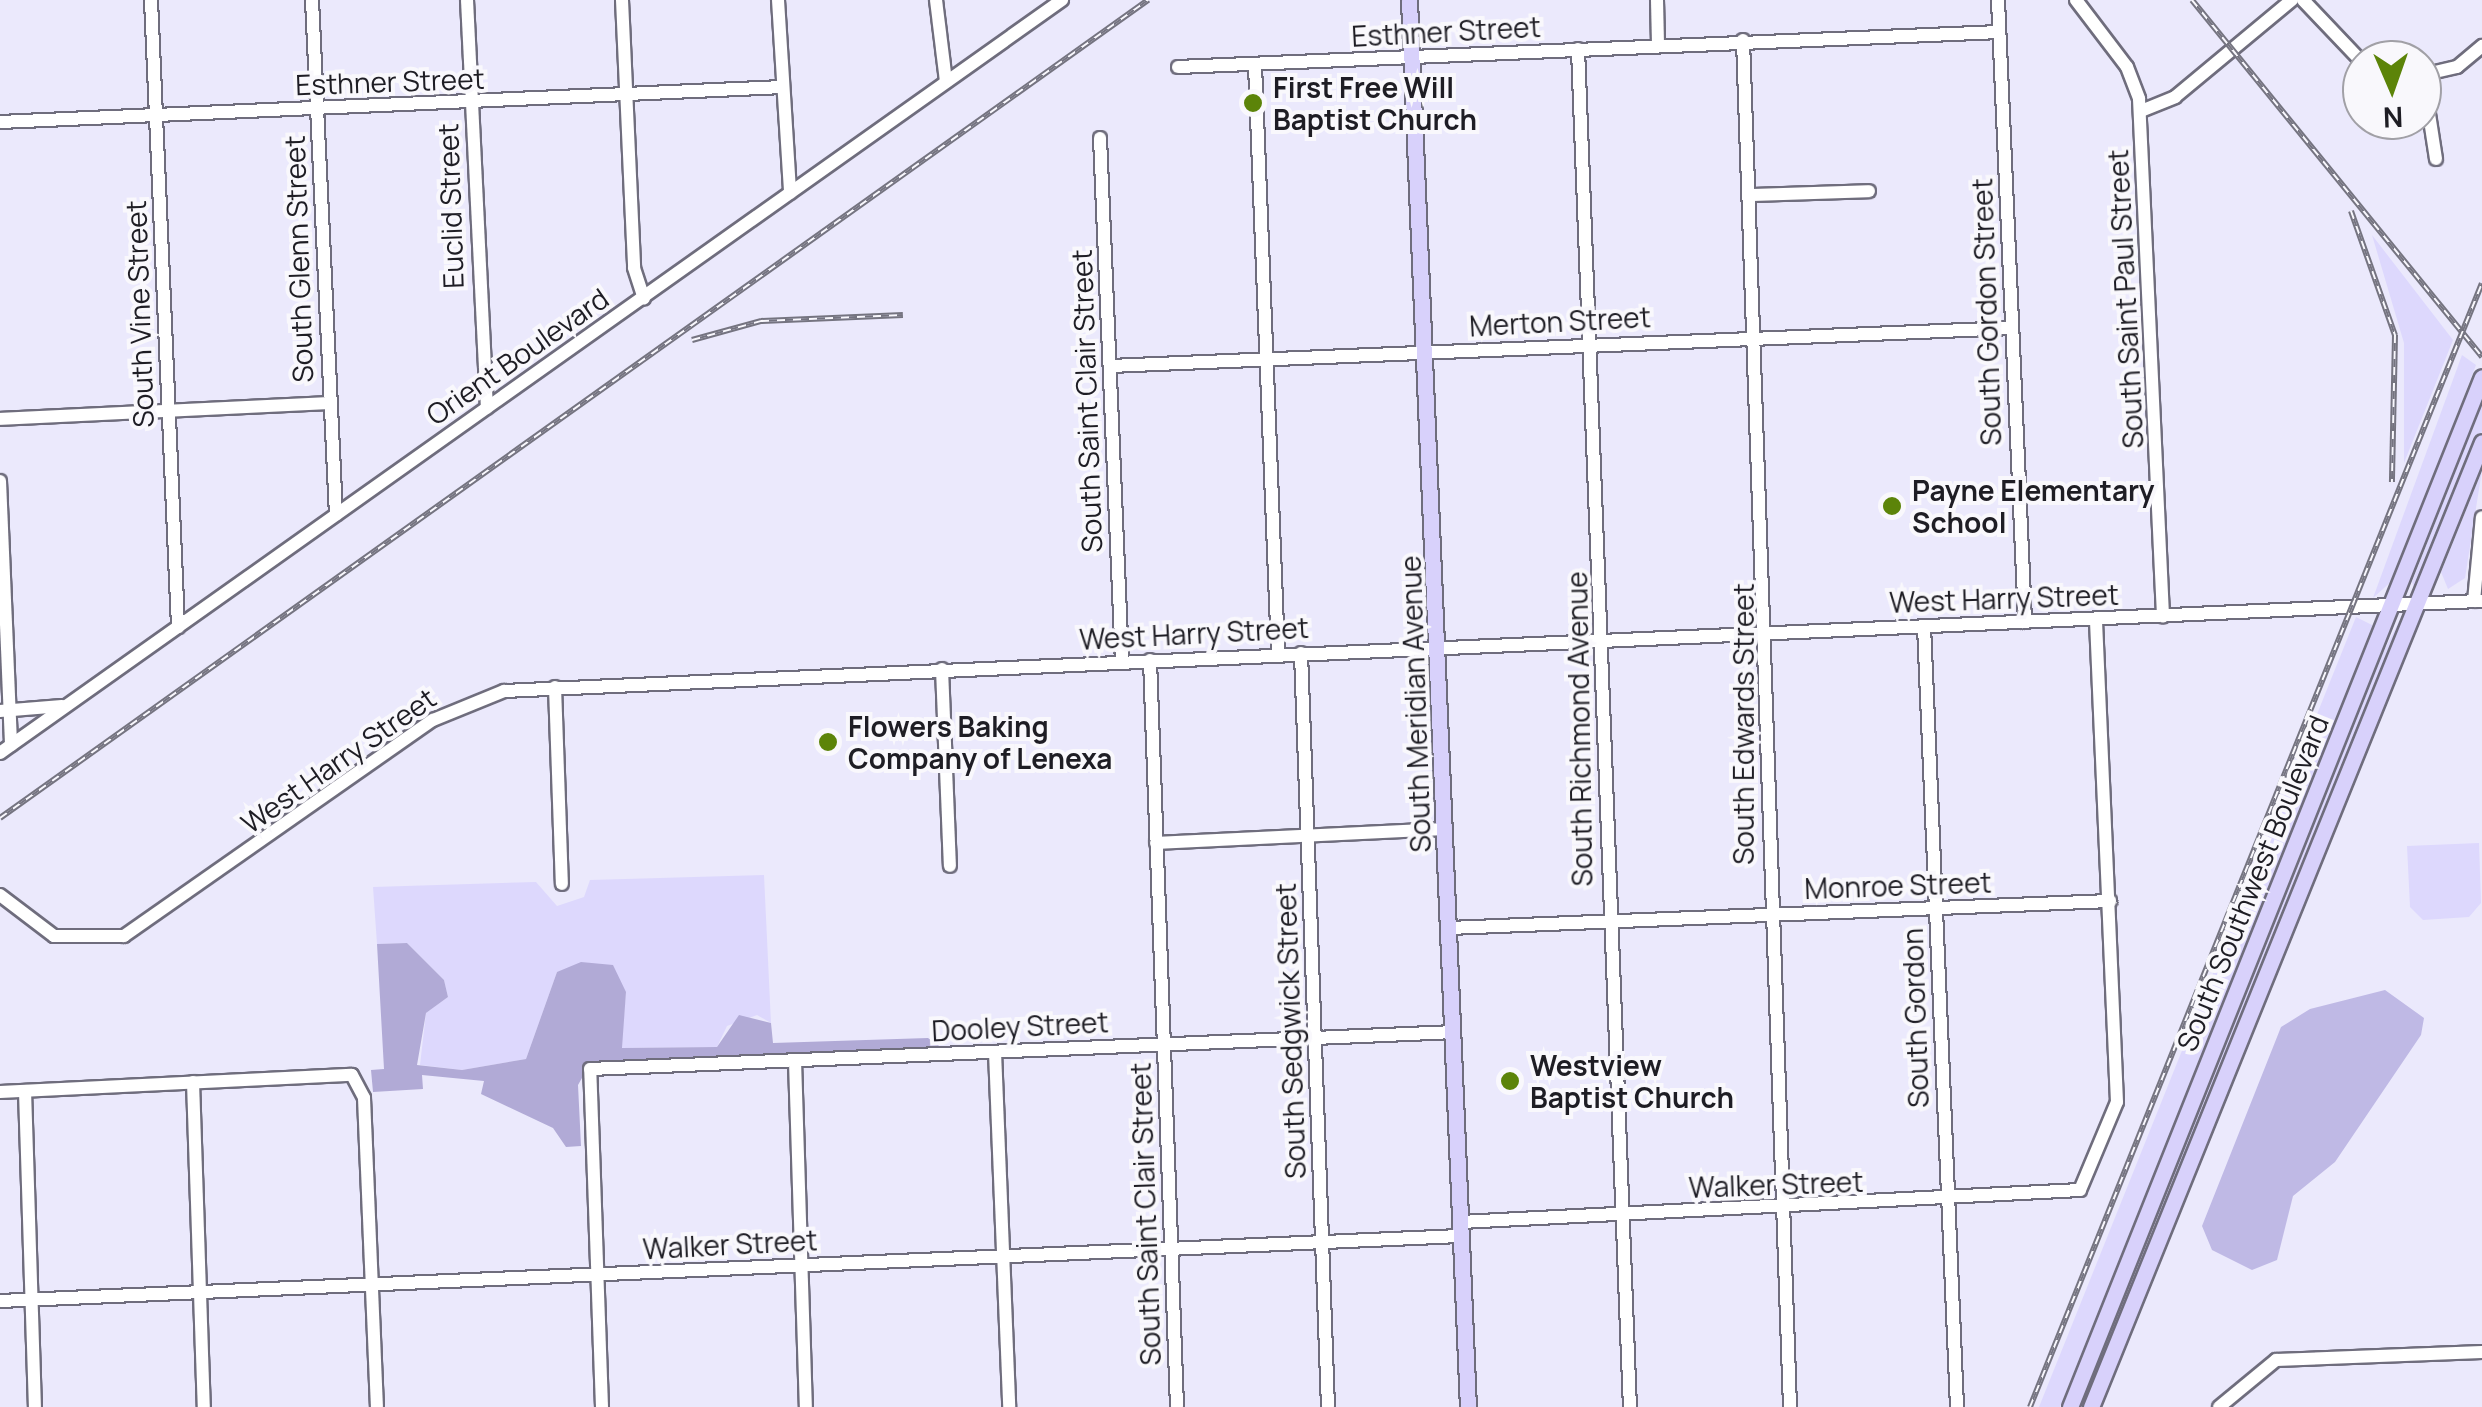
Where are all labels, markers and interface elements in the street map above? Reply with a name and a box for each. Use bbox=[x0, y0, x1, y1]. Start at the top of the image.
street label: Esthner Street bbox=[1351, 9, 1541, 53]
north arrow bbox=[2342, 40, 2442, 140]
street label: Esthner Street bbox=[295, 61, 485, 101]
place label: First Free Will Baptist Church bbox=[1273, 70, 1477, 136]
marker: First Free Will Baptist Church bbox=[1242, 92, 1264, 114]
text: N bbox=[2382, 99, 2404, 137]
street label: Euclid Street bbox=[430, 123, 470, 289]
street label: South Glenn Street bbox=[277, 135, 319, 383]
street label: South Saint Paul Street bbox=[2100, 149, 2150, 449]
street label: South Gordon Street bbox=[1965, 178, 2007, 446]
street label: South Vine Street bbox=[118, 200, 160, 428]
street label: South Saint Clair Street bbox=[1064, 249, 1108, 553]
street label: Orient Boulevard bbox=[420, 281, 614, 431]
street label: Merton Street bbox=[1468, 299, 1652, 343]
place label: Payne Elementary School bbox=[1912, 473, 2154, 539]
marker: Payne Elementary School bbox=[1881, 495, 1903, 517]
street label: South Meridian Avenue bbox=[1393, 555, 1437, 853]
street label: South Richmond Avenue bbox=[1559, 571, 1599, 887]
street label: West Harry Street bbox=[1889, 577, 2119, 619]
street label: South Edwards Street bbox=[1726, 583, 1760, 865]
street label: West Harry Street bbox=[1078, 610, 1310, 656]
street label: West Harry Street bbox=[234, 680, 442, 840]
place label: Flowers Baking Company of Lenexa bbox=[848, 709, 1112, 775]
street label: South Southwest Boulevard bbox=[2169, 710, 2335, 1056]
marker: Flowers Baking Company of Lenexa bbox=[817, 731, 839, 753]
street label: Monroe Street bbox=[1804, 865, 1992, 905]
street label: South Sedgwick Street bbox=[1268, 883, 1312, 1179]
street label: South Gordon bbox=[1895, 928, 1935, 1108]
street label: Dooley Street bbox=[931, 1005, 1109, 1047]
place label: Westview Baptist Church bbox=[1530, 1048, 1734, 1114]
street label: South Saint Clair Street bbox=[1123, 1062, 1167, 1366]
marker: Westview Baptist Church bbox=[1499, 1070, 1521, 1092]
street label: Walker Street bbox=[1688, 1164, 1864, 1204]
street label: Walker Street bbox=[642, 1223, 818, 1265]

